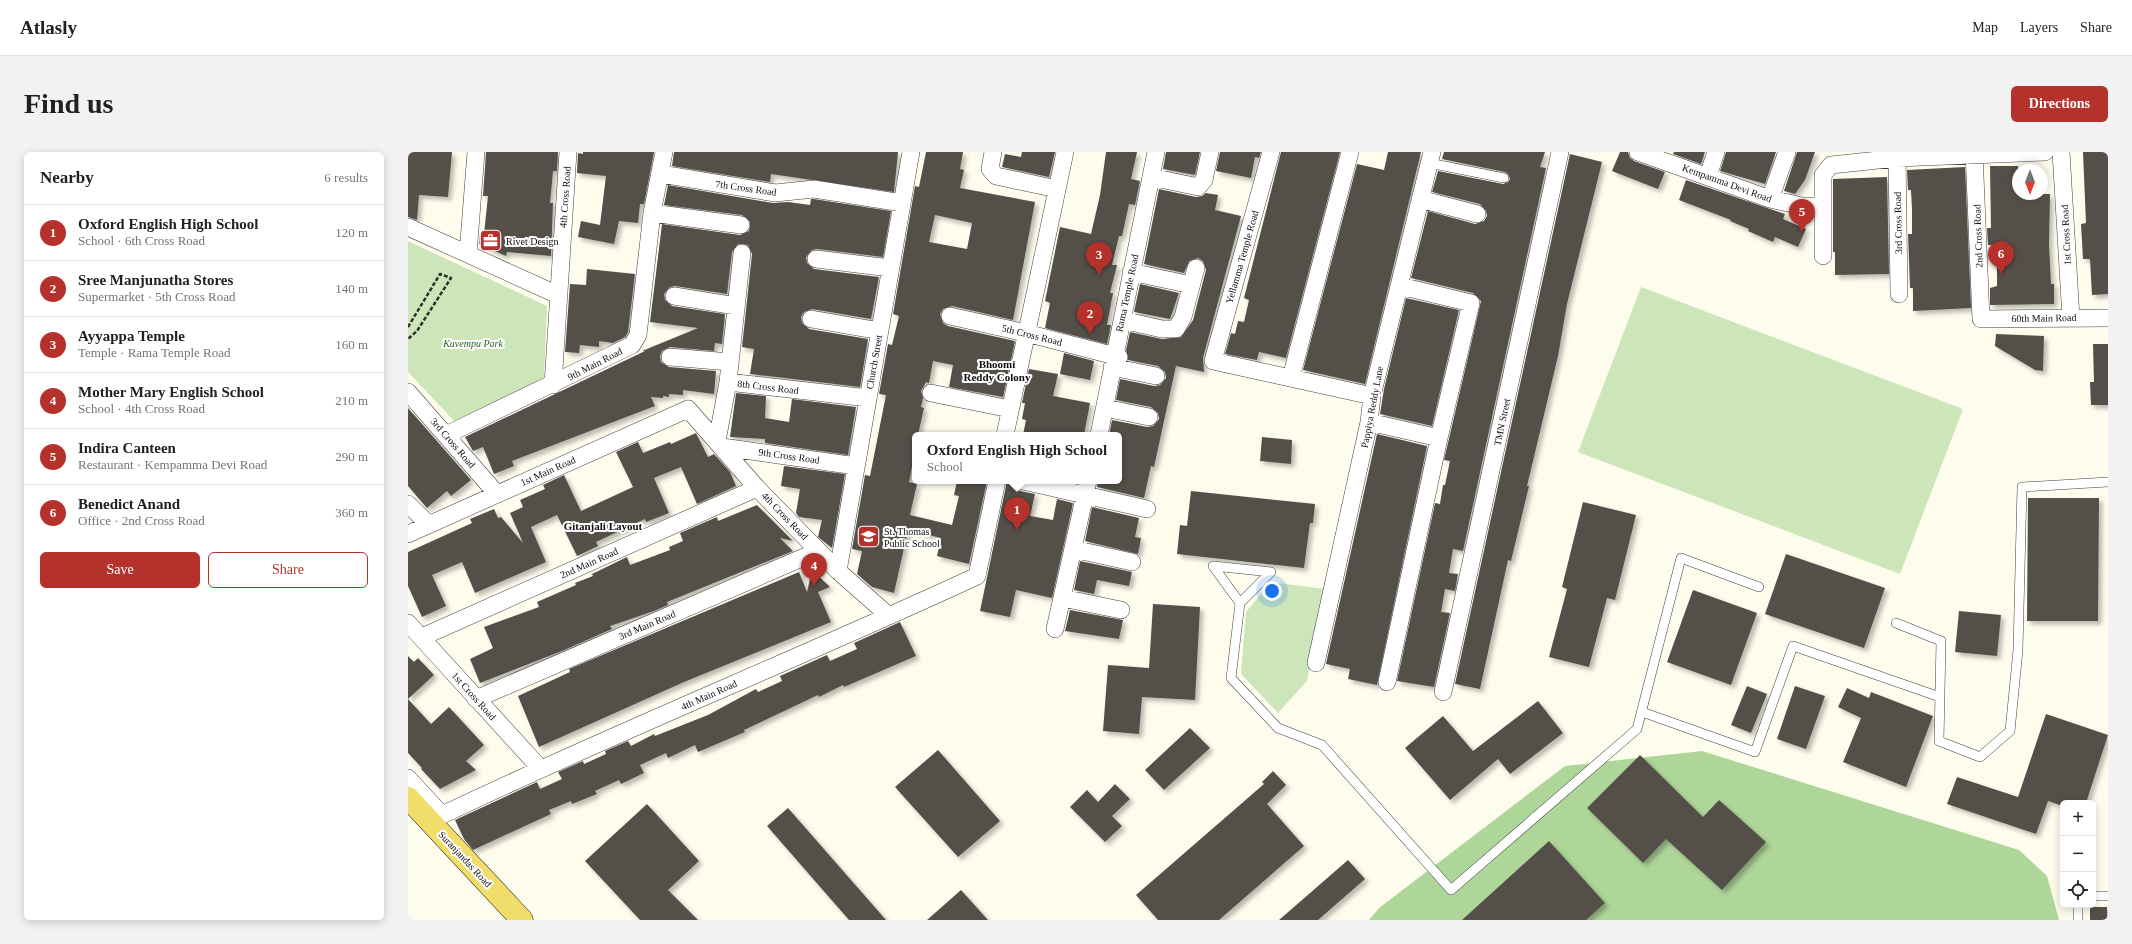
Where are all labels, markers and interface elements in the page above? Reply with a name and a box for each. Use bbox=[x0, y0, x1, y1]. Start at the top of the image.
text: Atlasly bbox=[20, 17, 77, 38]
text: Map bbox=[1972, 20, 1998, 35]
text: Layers bbox=[2020, 20, 2058, 35]
text: Share bbox=[2080, 20, 2112, 35]
button: Directions bbox=[2011, 86, 2108, 122]
text: Find us bbox=[24, 88, 114, 119]
street label: Kempamma Devi Road bbox=[1681, 162, 1773, 204]
north arrow bbox=[2012, 164, 2048, 200]
street label: 4th Cross Road bbox=[557, 166, 573, 228]
text: Nearby bbox=[40, 168, 94, 187]
text: 6 results bbox=[324, 170, 368, 185]
street label: 7th Cross Road bbox=[715, 178, 777, 198]
street label: 3rd Cross Road bbox=[1892, 192, 1904, 254]
pin: 5 bbox=[1789, 199, 1815, 232]
street label: 2nd Cross Road bbox=[1971, 204, 1985, 268]
street label: 1st Cross Road bbox=[2059, 204, 2073, 266]
street label: Yellamma Temple Road bbox=[1223, 209, 1261, 305]
text: Oxford English High School bbox=[78, 216, 258, 232]
text: 1 bbox=[50, 225, 56, 240]
text: 120 m bbox=[335, 225, 368, 240]
office icon: Rivet Design bbox=[477, 228, 503, 254]
text: School · 6th Cross Road bbox=[78, 233, 205, 248]
place label: Rivet Design bbox=[506, 236, 559, 247]
pin: 6 bbox=[1988, 241, 2014, 274]
pin: 3 bbox=[1086, 242, 1112, 275]
street label: Rama Temple Road bbox=[1113, 253, 1141, 333]
text: Sree Manjunatha Stores bbox=[78, 272, 233, 288]
text: 2 bbox=[50, 281, 56, 296]
text: 140 m bbox=[335, 281, 368, 296]
text: Supermarket · 5th Cross Road bbox=[78, 289, 235, 304]
pin: 2 bbox=[1077, 301, 1103, 334]
street label: 60th Main Road bbox=[2011, 312, 2077, 324]
street label: 5th Cross Road bbox=[1001, 322, 1063, 348]
text: Ayyappa Temple bbox=[78, 328, 185, 344]
street label: Church Street bbox=[864, 334, 884, 390]
text: 3 bbox=[50, 337, 56, 352]
text: 160 m bbox=[335, 337, 368, 352]
park label: Kuvempu Park bbox=[442, 338, 503, 349]
text: Temple · Rama Temple Road bbox=[78, 345, 230, 360]
street label: 9th Main Road bbox=[566, 345, 624, 383]
district label: Bhoomi Reddy Colony bbox=[964, 358, 1031, 383]
street label: Pappiya Reddy Lane bbox=[1359, 365, 1385, 449]
street label: 8th Cross Road bbox=[737, 378, 799, 396]
text: Mother Mary English School bbox=[78, 384, 264, 400]
text: 4 bbox=[50, 393, 56, 408]
text: 210 m bbox=[335, 393, 368, 408]
street label: TMN Street bbox=[1492, 397, 1512, 447]
text: School · 4th Cross Road bbox=[78, 401, 205, 416]
street label: 3rd Cross Road bbox=[428, 416, 478, 470]
popup bbox=[912, 432, 1122, 484]
text: Indira Canteen bbox=[78, 440, 176, 456]
text: Oxford English High School bbox=[927, 442, 1107, 458]
street label: 9th Cross Road bbox=[758, 446, 820, 466]
text: 5 bbox=[50, 449, 56, 464]
text: 290 m bbox=[335, 449, 368, 464]
street label: 1st Main Road bbox=[519, 454, 577, 488]
text: Restaurant · Kempamma Devi Road bbox=[78, 457, 267, 472]
text: School bbox=[927, 459, 963, 474]
street label: 4th Cross Road bbox=[760, 490, 810, 542]
text: Benedict Anand bbox=[78, 496, 180, 512]
pin: 1 bbox=[1004, 497, 1030, 530]
text: 6 bbox=[50, 505, 56, 520]
text: 360 m bbox=[335, 505, 368, 520]
text: Office · 2nd Cross Road bbox=[78, 513, 205, 528]
district label: Gitanjali Layout bbox=[564, 520, 643, 532]
school or university icon: St. Thomas Public School bbox=[856, 524, 882, 550]
place label: St. Thomas Public School bbox=[884, 526, 940, 549]
street label: 2nd Main Road bbox=[558, 545, 620, 581]
button: Save bbox=[40, 552, 200, 588]
button: Share bbox=[208, 552, 368, 588]
pin: 4 bbox=[801, 553, 827, 586]
your location bbox=[1262, 581, 1282, 601]
street label: 3rd Main Road bbox=[617, 608, 677, 642]
street label: 1st Cross Road bbox=[450, 670, 498, 722]
street label: 4th Main Road bbox=[679, 678, 739, 712]
map controls bbox=[2060, 800, 2096, 908]
button: + bbox=[2060, 800, 2096, 836]
street label: Suranjandas Road bbox=[436, 829, 494, 889]
button: − bbox=[2060, 836, 2096, 872]
button: locate bbox=[2060, 872, 2096, 908]

